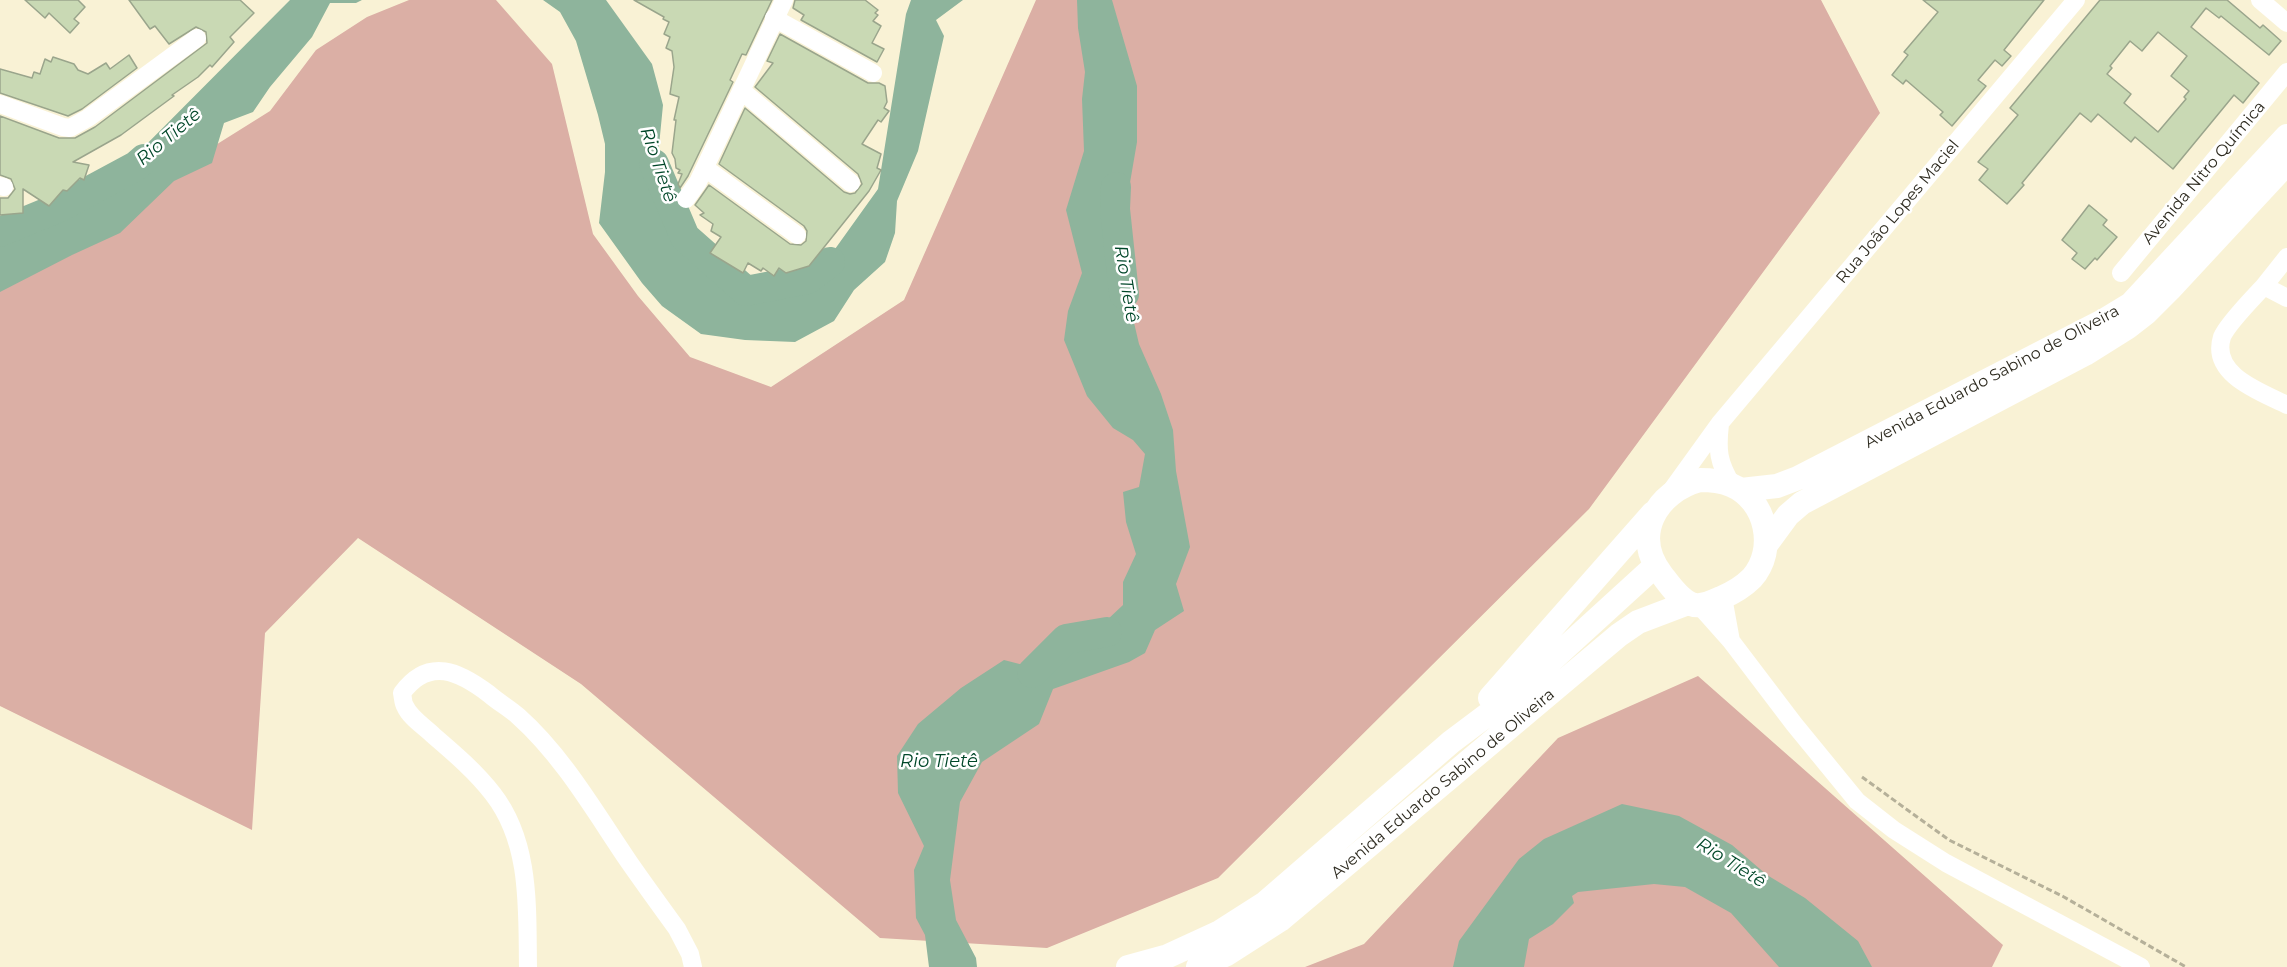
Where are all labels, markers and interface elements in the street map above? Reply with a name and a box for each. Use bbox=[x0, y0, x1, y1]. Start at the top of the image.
street label: Avenida Nitro Química bbox=[2138, 97, 2270, 249]
water label: Rio Tietê bbox=[132, 104, 206, 170]
water label: Rio Tietê bbox=[635, 125, 681, 205]
street label: Rua João Lopes Maciel bbox=[1832, 136, 1964, 288]
water label: Rio Tietê bbox=[1109, 244, 1143, 324]
street label: Avenida Eduardo Sabino de Oliveira bbox=[1861, 302, 2123, 452]
street label: Avenida Eduardo Sabino de Oliveira bbox=[1327, 685, 1559, 883]
water label: Rio Tietê bbox=[900, 751, 978, 773]
water label: Rio Tietê bbox=[1692, 833, 1770, 893]

